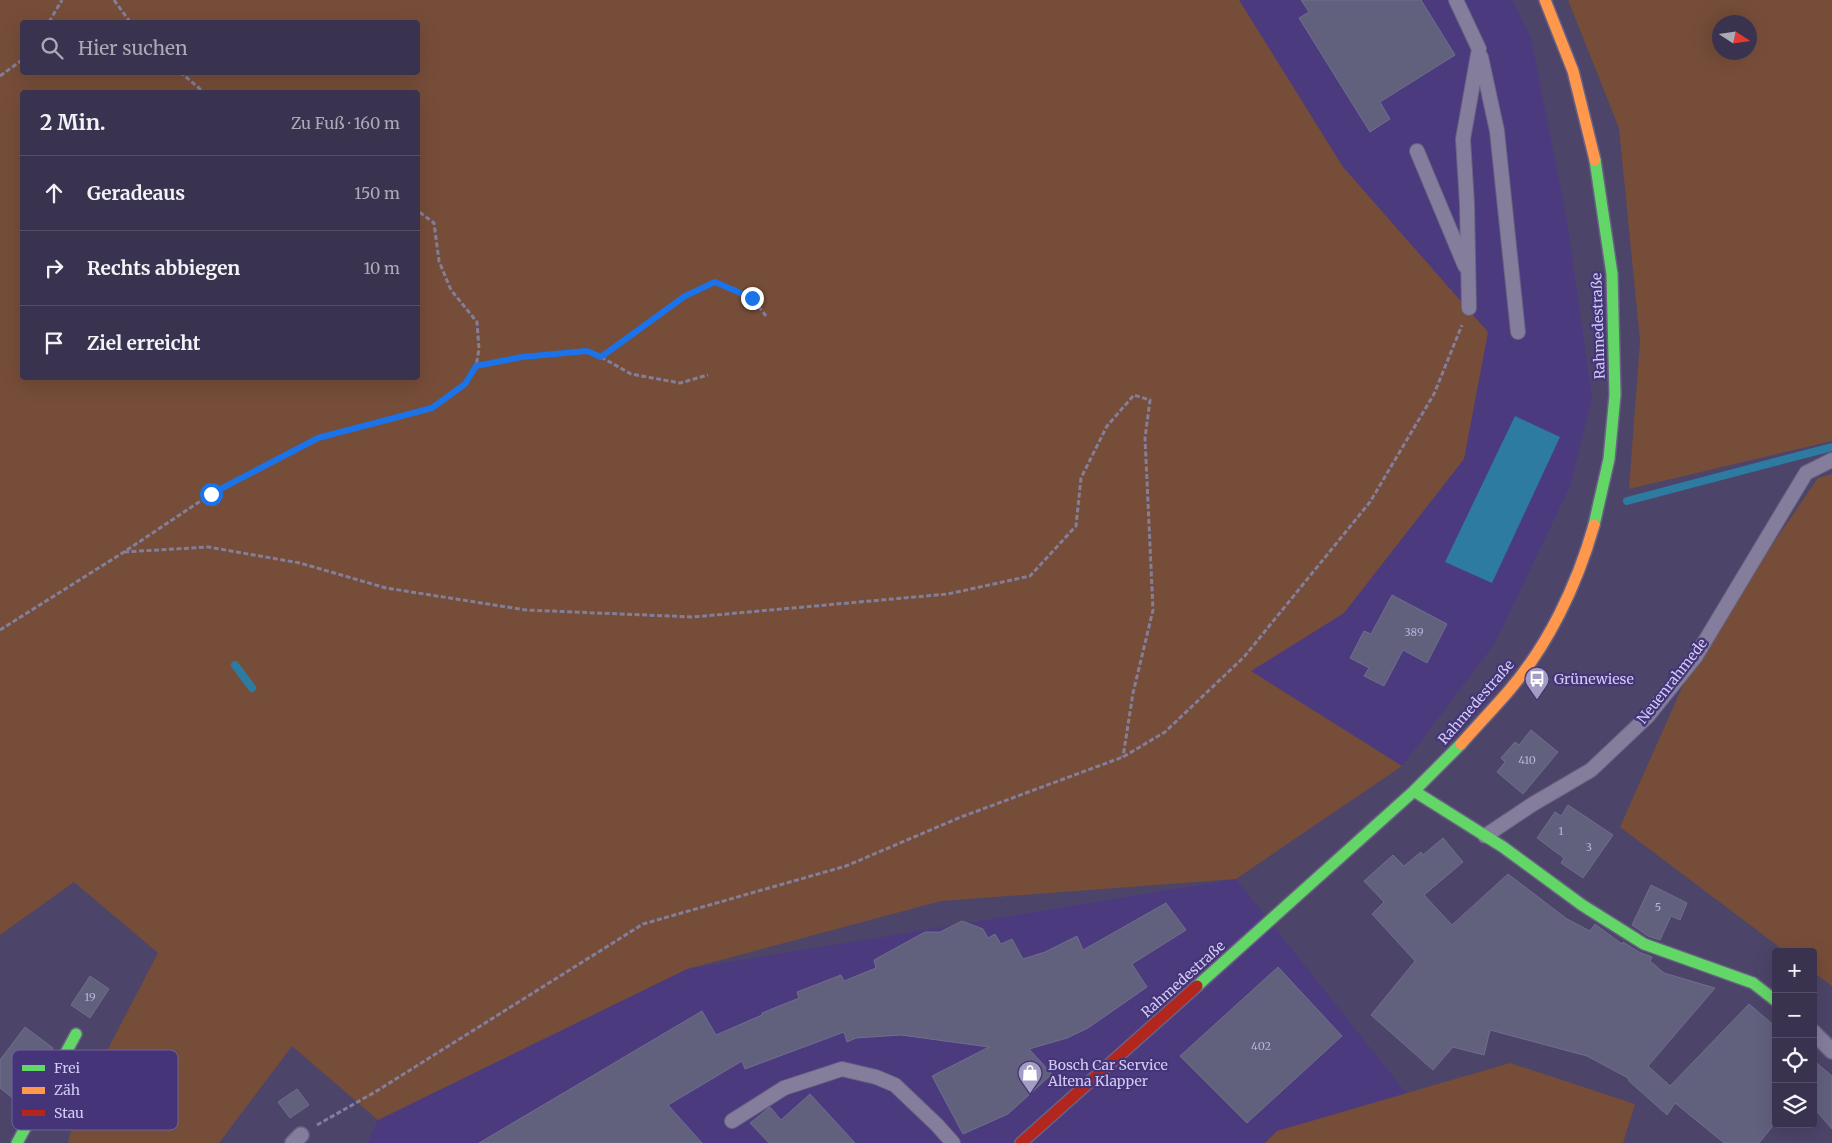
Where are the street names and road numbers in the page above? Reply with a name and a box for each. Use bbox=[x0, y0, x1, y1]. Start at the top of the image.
street label: Rahmedestraße bbox=[1587, 272, 1609, 380]
street label: Neuenrahmede bbox=[1633, 635, 1711, 727]
street label: Rahmedestraße bbox=[1434, 656, 1518, 748]
street label: Rahmedestraße bbox=[1137, 937, 1229, 1021]

